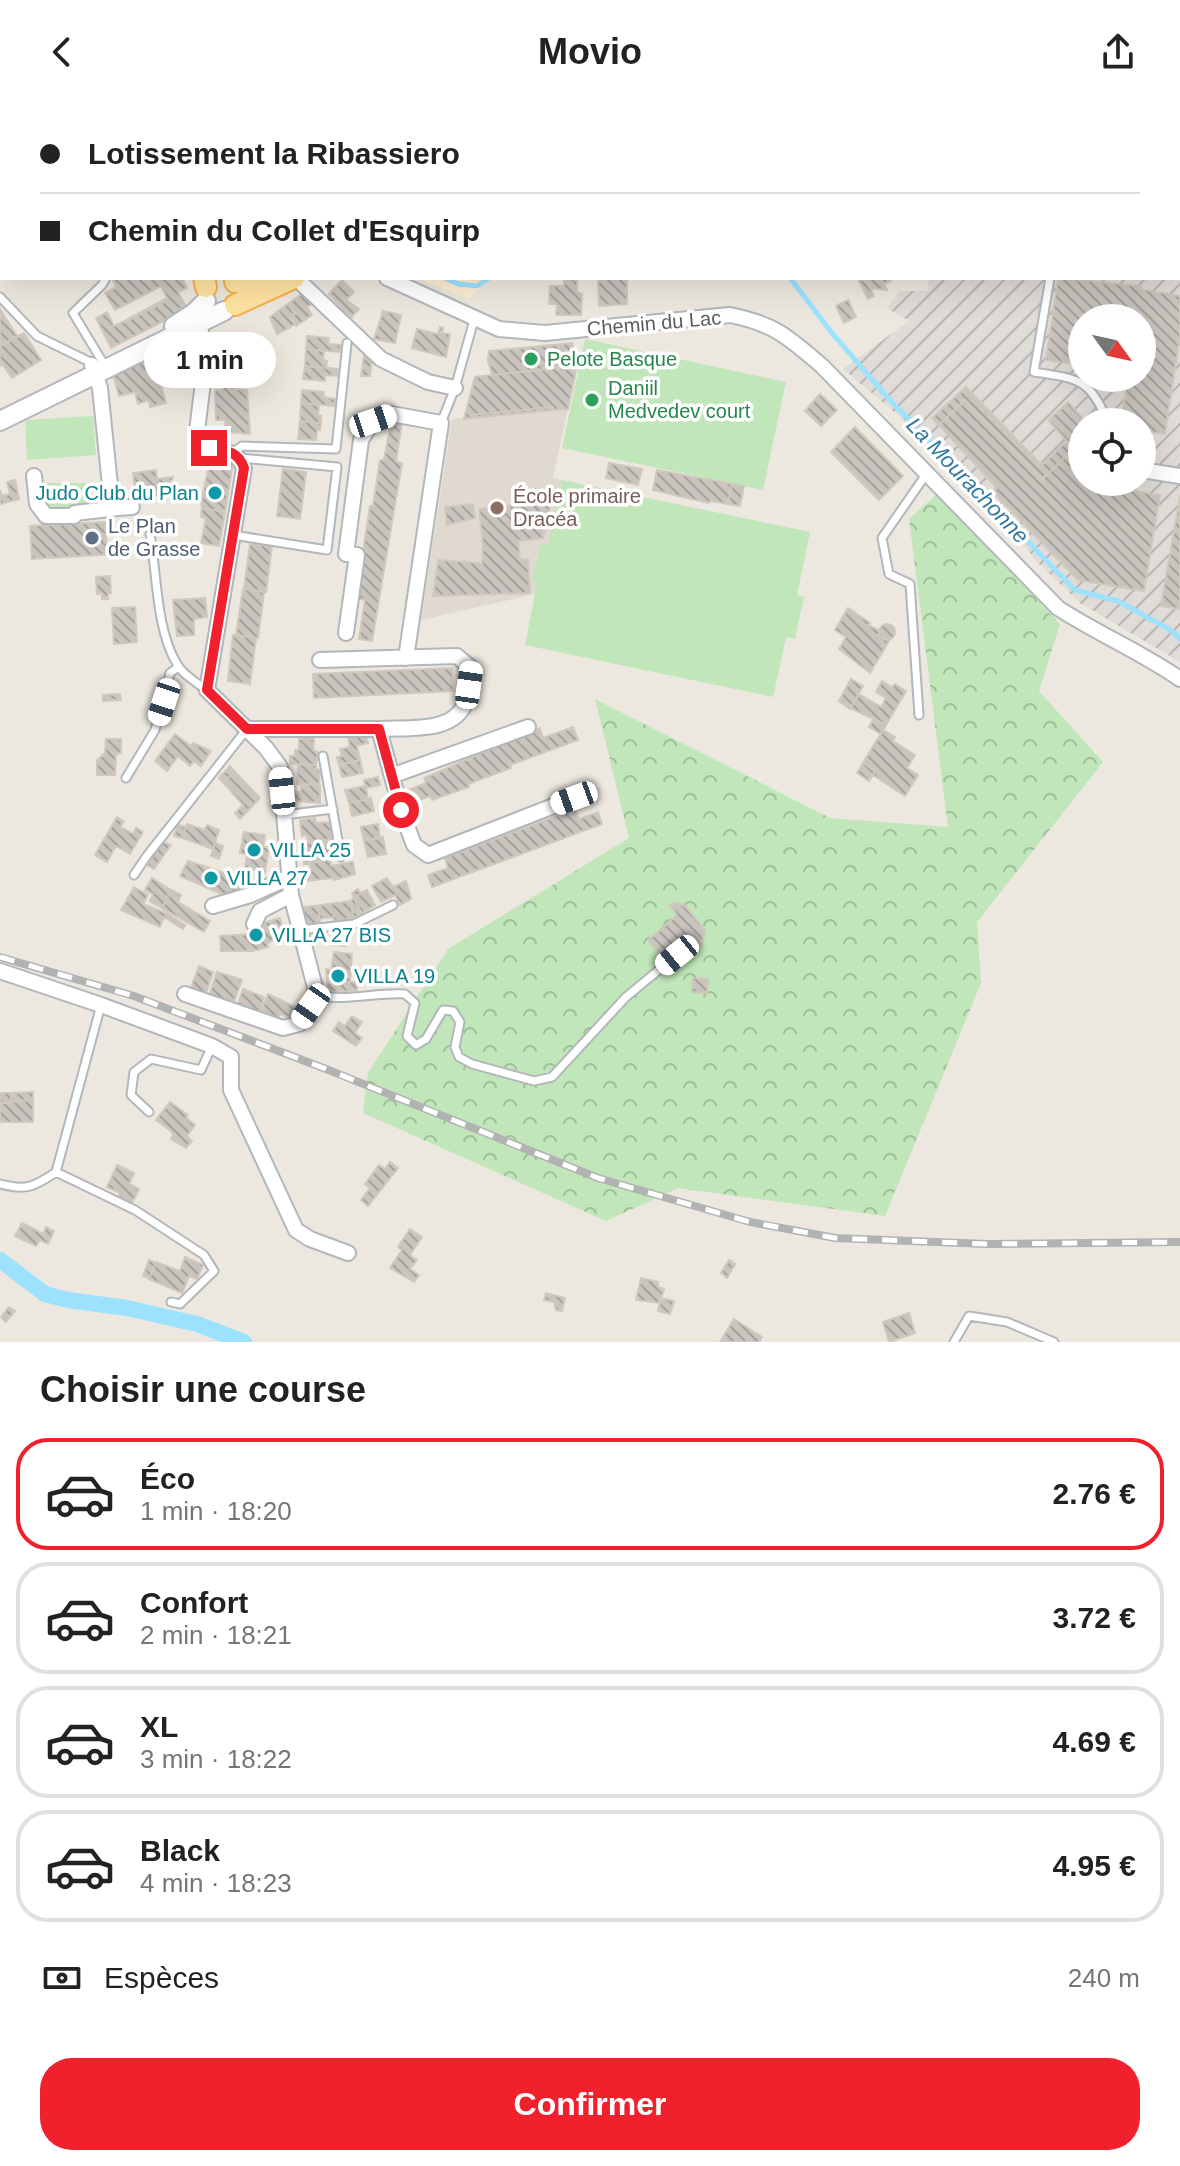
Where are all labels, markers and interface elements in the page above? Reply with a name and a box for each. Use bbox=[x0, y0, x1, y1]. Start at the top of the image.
icon: back bbox=[40, 30, 84, 74]
icon: share bbox=[1096, 30, 1140, 74]
text: Movio bbox=[538, 31, 642, 72]
text: Lotissement la Ribassiero bbox=[88, 137, 460, 170]
text: Chemin du Collet d'Esquirp bbox=[88, 214, 480, 247]
north arrow bbox=[1068, 304, 1156, 392]
map controls bbox=[1068, 304, 1156, 496]
street label: Chemin du Lac bbox=[586, 306, 722, 340]
callout: 1 min bbox=[143, 332, 275, 388]
text: 1 min bbox=[176, 345, 244, 375]
place label: Pelote Basque bbox=[547, 348, 677, 370]
marker: Pelote Basque bbox=[522, 350, 540, 368]
place label: Daniil Medvedev court bbox=[608, 377, 751, 422]
marker: Daniil Medvedev court bbox=[583, 391, 601, 409]
car bbox=[346, 402, 400, 440]
button: locate bbox=[1068, 408, 1156, 496]
water label: La Mourachonne bbox=[901, 412, 1034, 548]
route end bbox=[191, 430, 227, 466]
place label: Judo Club du Plan bbox=[36, 482, 199, 504]
marker: Judo Club du Plan bbox=[206, 484, 224, 502]
place label: École primaire Dracéa bbox=[513, 485, 641, 530]
marker: École primaire Dracéa bbox=[488, 499, 506, 517]
place label: Le Plan de Grasse bbox=[108, 515, 200, 560]
marker: Le Plan de Grasse bbox=[83, 529, 101, 547]
car bbox=[454, 660, 484, 710]
car bbox=[145, 675, 183, 729]
car bbox=[268, 766, 296, 816]
car bbox=[547, 779, 601, 817]
route start bbox=[383, 792, 419, 828]
place label: VILLA 25 bbox=[270, 839, 351, 861]
marker: VILLA 25 bbox=[245, 841, 263, 859]
place label: VILLA 27 bbox=[227, 867, 308, 889]
marker: VILLA 27 bbox=[202, 869, 220, 887]
place label: VILLA 27 BIS bbox=[272, 924, 391, 946]
marker: VILLA 27 BIS bbox=[247, 926, 265, 944]
car bbox=[651, 931, 703, 979]
place label: VILLA 19 bbox=[354, 965, 435, 987]
marker: VILLA 19 bbox=[329, 967, 347, 985]
car bbox=[287, 979, 335, 1033]
text: Choisir une course bbox=[40, 1369, 366, 1410]
icon: car bbox=[44, 1458, 116, 1530]
text: Éco bbox=[140, 1462, 195, 1495]
text: 2.76 € bbox=[1053, 1477, 1136, 1510]
text: 1 min · 18:20 bbox=[140, 1496, 292, 1526]
icon: car bbox=[44, 1582, 116, 1654]
text: Confort bbox=[140, 1586, 248, 1619]
text: 3.72 € bbox=[1053, 1601, 1136, 1634]
text: 2 min · 18:21 bbox=[140, 1620, 292, 1650]
icon: car bbox=[44, 1706, 116, 1778]
text: XL bbox=[140, 1710, 178, 1743]
text: 4.69 € bbox=[1053, 1725, 1136, 1758]
text: 3 min · 18:22 bbox=[140, 1744, 292, 1774]
icon: car bbox=[44, 1830, 116, 1902]
text: Black bbox=[140, 1834, 220, 1867]
text: 4.95 € bbox=[1053, 1849, 1136, 1882]
text: 4 min · 18:23 bbox=[140, 1868, 292, 1898]
icon: cash bbox=[40, 1956, 84, 2000]
text: Espèces bbox=[104, 1961, 219, 1994]
text: 240 m bbox=[1068, 1963, 1140, 1993]
button: Confirmer bbox=[40, 2058, 1140, 2150]

